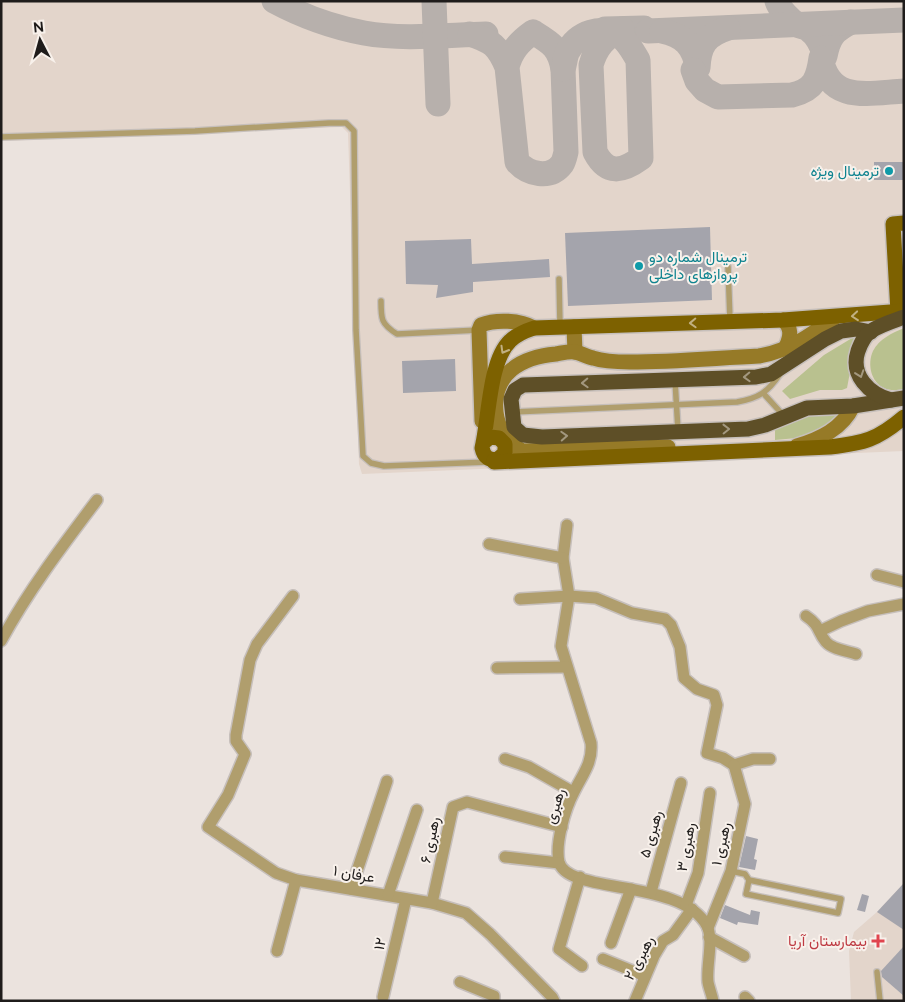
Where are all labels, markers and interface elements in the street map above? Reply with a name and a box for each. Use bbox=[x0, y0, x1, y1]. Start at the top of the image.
north arrow bbox=[15, 15, 65, 65]
text: N bbox=[32, 19, 45, 36]
place label: ترمینال ویژه bbox=[810, 162, 879, 180]
marker: ترمینال ویژه bbox=[883, 165, 895, 177]
place label: ترمینال شماره دو پروازهای داخلی bbox=[649, 248, 747, 284]
marker: ترمینال شماره دو پروازهای داخلی bbox=[633, 260, 645, 272]
one-way arrow bbox=[851, 310, 859, 321]
one-way arrow bbox=[689, 318, 696, 328]
one-way arrow bbox=[501, 345, 511, 354]
one-way arrow bbox=[854, 369, 864, 378]
one-way arrow bbox=[743, 372, 751, 382]
one-way arrow bbox=[581, 377, 589, 388]
one-way arrow bbox=[722, 424, 730, 435]
one-way arrow bbox=[560, 430, 568, 441]
street label: رهبری bbox=[541, 786, 570, 826]
street label: رهبری ۵ bbox=[636, 808, 667, 860]
street label: رهبری ۶ bbox=[416, 815, 445, 865]
street label: رهبری ۱ bbox=[707, 820, 736, 868]
street label: رهبری ۳ bbox=[673, 821, 700, 873]
street label: عرفان ۱ bbox=[332, 862, 376, 887]
place label: بیمارستان آریا bbox=[788, 932, 867, 950]
street label: رهبری ۲ bbox=[620, 933, 659, 984]
marker: بیمارستان آریا bbox=[871, 934, 885, 948]
street label: ۱۲ bbox=[370, 936, 390, 952]

